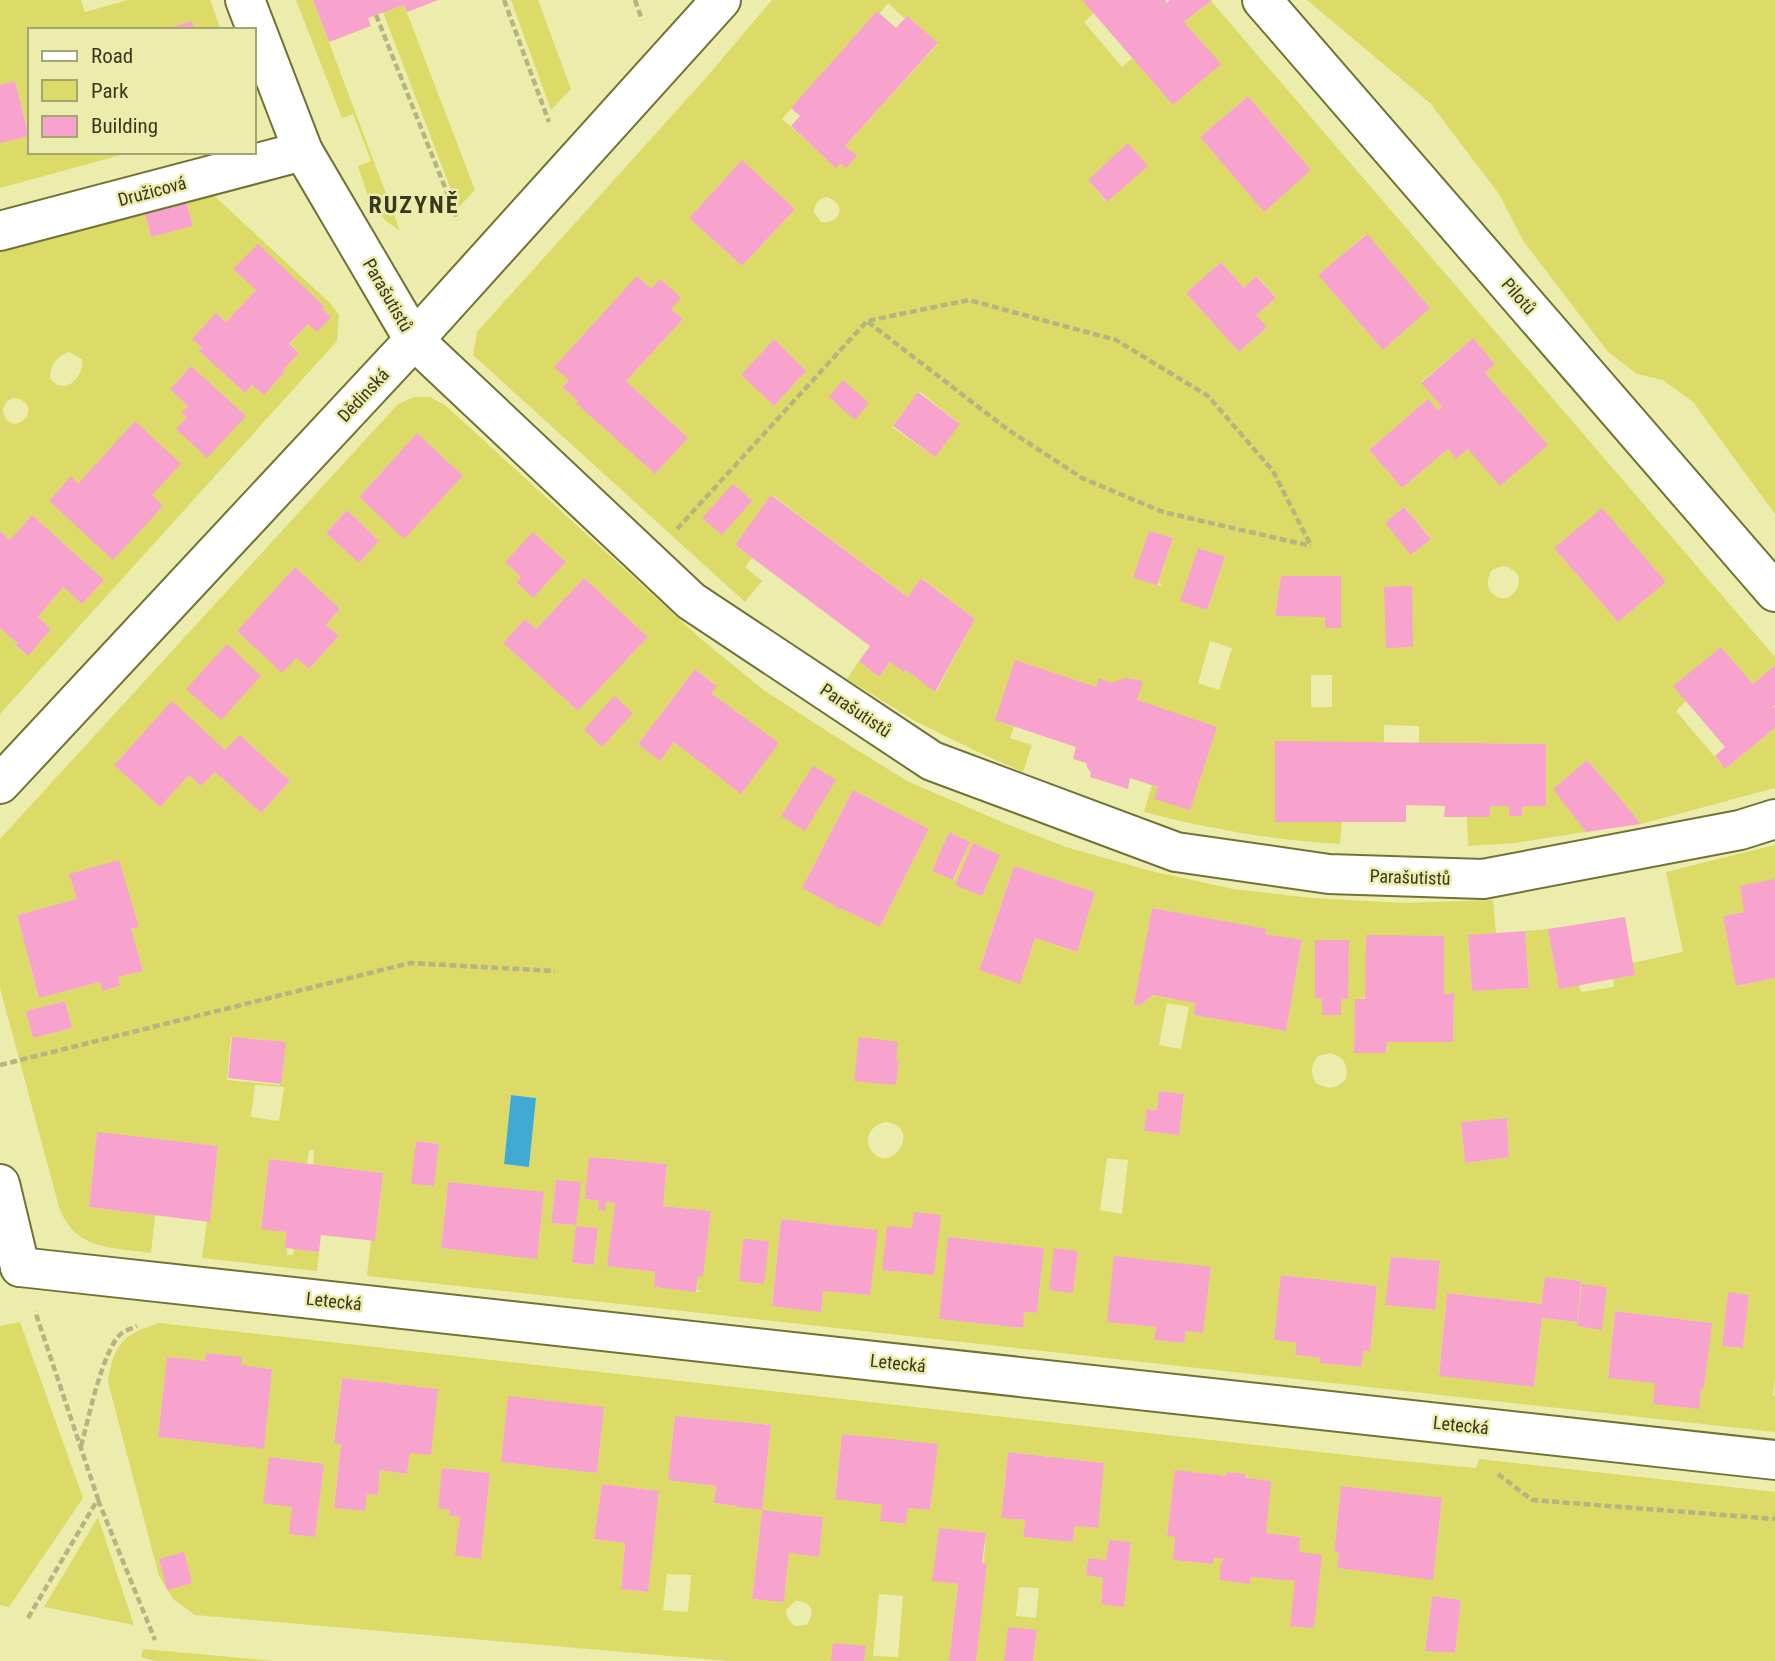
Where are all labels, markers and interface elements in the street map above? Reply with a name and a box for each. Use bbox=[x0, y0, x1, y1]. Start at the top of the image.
legend bbox=[28, 28, 256, 154]
text: Road bbox=[91, 44, 133, 68]
text: Park bbox=[91, 79, 129, 103]
text: Building bbox=[91, 114, 158, 138]
street label: Družicová bbox=[116, 172, 188, 210]
district label: RUZYNĚ bbox=[368, 191, 460, 219]
street label: Parašutistů bbox=[359, 255, 417, 335]
street label: Pilotů bbox=[1498, 274, 1540, 318]
street label: Dědinská bbox=[333, 364, 393, 426]
street label: Parašutistů bbox=[817, 679, 895, 741]
street label: Parašutistů bbox=[1369, 865, 1451, 889]
street label: Letecká bbox=[305, 1288, 363, 1314]
street label: Letecká bbox=[869, 1350, 927, 1376]
street label: Letecká bbox=[1432, 1412, 1490, 1438]

